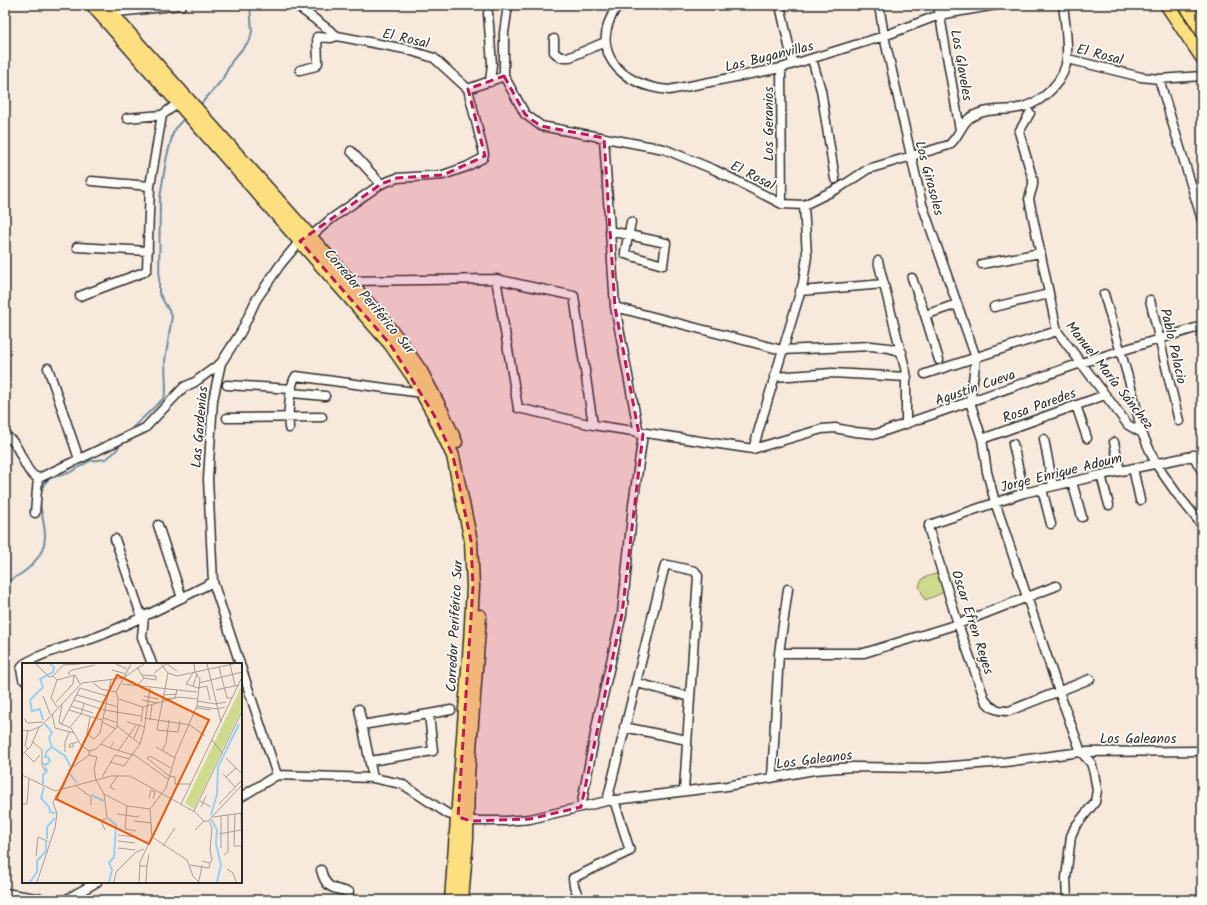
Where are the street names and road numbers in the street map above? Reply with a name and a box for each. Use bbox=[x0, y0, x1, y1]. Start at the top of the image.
street label: El Rosal bbox=[380, 23, 432, 55]
street label: Los Glaveles bbox=[944, 28, 978, 103]
street label: Las Buganvillas bbox=[723, 35, 816, 79]
street label: El Rosal bbox=[1074, 39, 1126, 72]
street label: Los Geranios bbox=[758, 87, 780, 161]
street label: Los Girasoles bbox=[908, 138, 950, 218]
street label: El Rosal bbox=[726, 155, 779, 197]
street label: Corredor Periférico Sur bbox=[318, 244, 421, 360]
street label: Pablo Palacio bbox=[1154, 306, 1192, 386]
street label: Manuel María Sánchez bbox=[1060, 317, 1159, 435]
street label: Agustin Cueva bbox=[932, 364, 1018, 412]
street label: Rosa Paredes bbox=[999, 382, 1079, 429]
street label: Las Gardenias bbox=[185, 385, 215, 469]
street label: Jorge Enrique Adoum bbox=[998, 447, 1124, 499]
street label: Corredor Periférico Sur bbox=[441, 558, 470, 693]
street label: Oscar Efren Reyes bbox=[945, 567, 999, 677]
street label: Los Galeanos bbox=[1100, 728, 1176, 750]
street label: Los Galeanos bbox=[775, 744, 854, 776]

